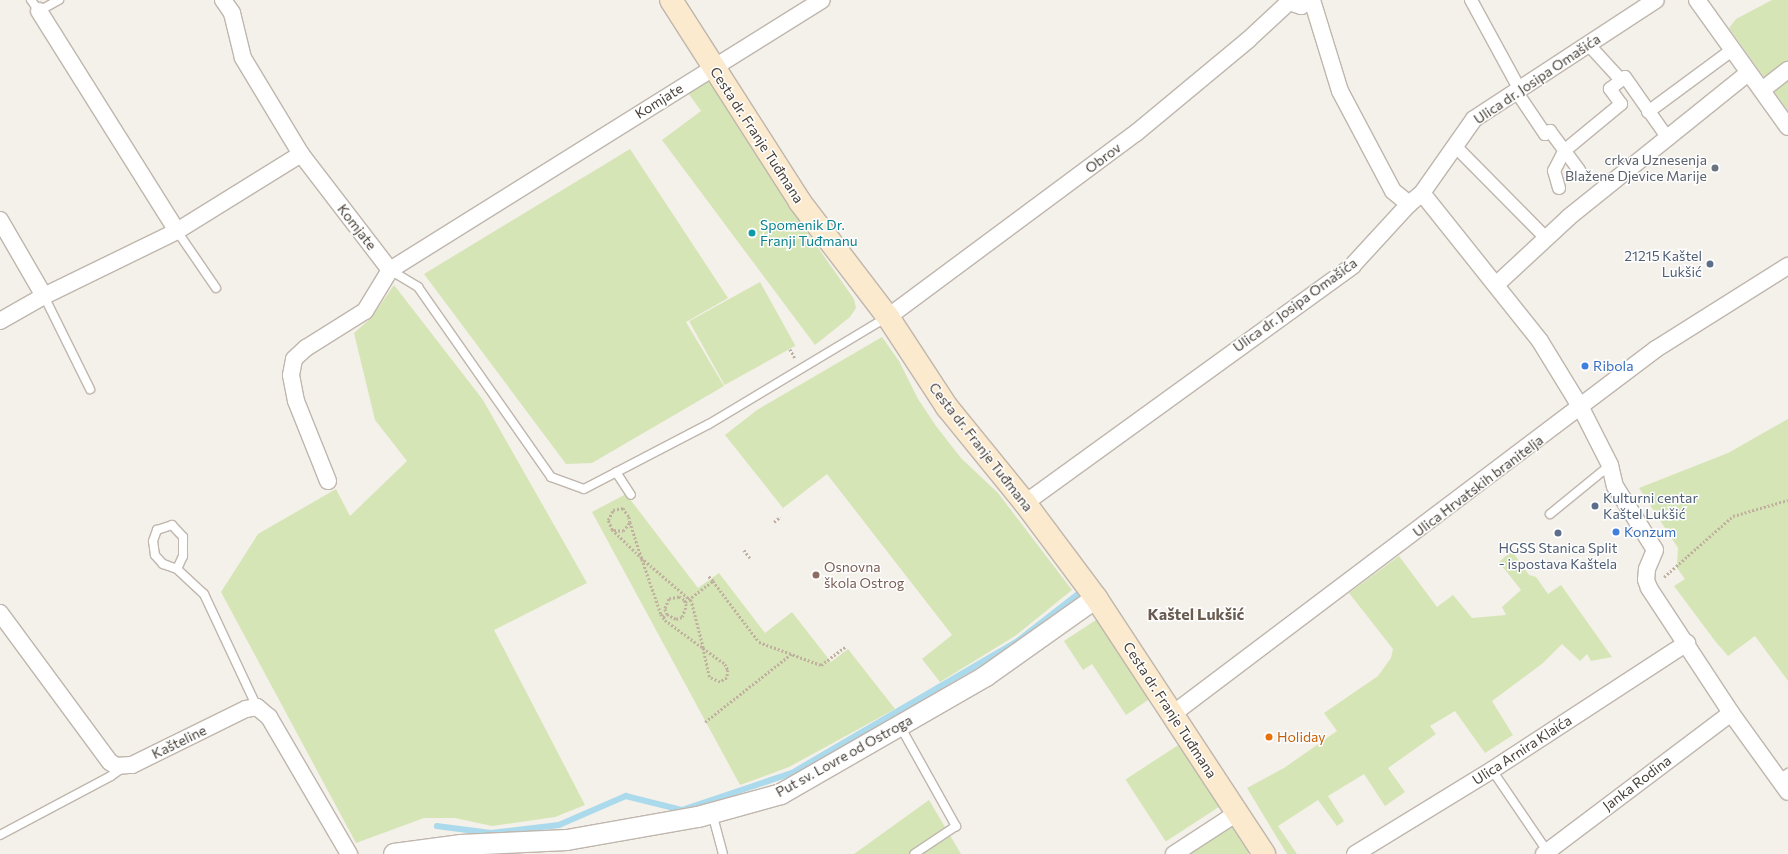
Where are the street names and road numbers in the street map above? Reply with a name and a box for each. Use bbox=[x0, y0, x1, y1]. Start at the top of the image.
street label: Ulica dr. Josipa Omašića bbox=[1471, 30, 1603, 128]
street label: Cesta dr. Franje Tuđmana bbox=[707, 64, 807, 206]
street label: Komjate bbox=[632, 80, 686, 122]
street label: Obrov bbox=[1082, 139, 1124, 177]
street label: Komjate bbox=[334, 201, 380, 253]
street label: Ulica dr. Josipa Omašića bbox=[1230, 254, 1360, 356]
street label: Cesta dr. Franje Tuđmana bbox=[925, 379, 1037, 515]
street label: Ulica Hrvatskih branitelja bbox=[1409, 431, 1547, 541]
street label: Cesta dr. Franje Tuđmana bbox=[1120, 639, 1220, 781]
street label: Put sv. Lovre od Ostroga bbox=[773, 711, 915, 801]
street label: Ulica Arnira Klaića bbox=[1469, 712, 1575, 788]
street label: Kašteline bbox=[149, 722, 209, 762]
street label: Janka Rodina bbox=[1599, 752, 1675, 814]

